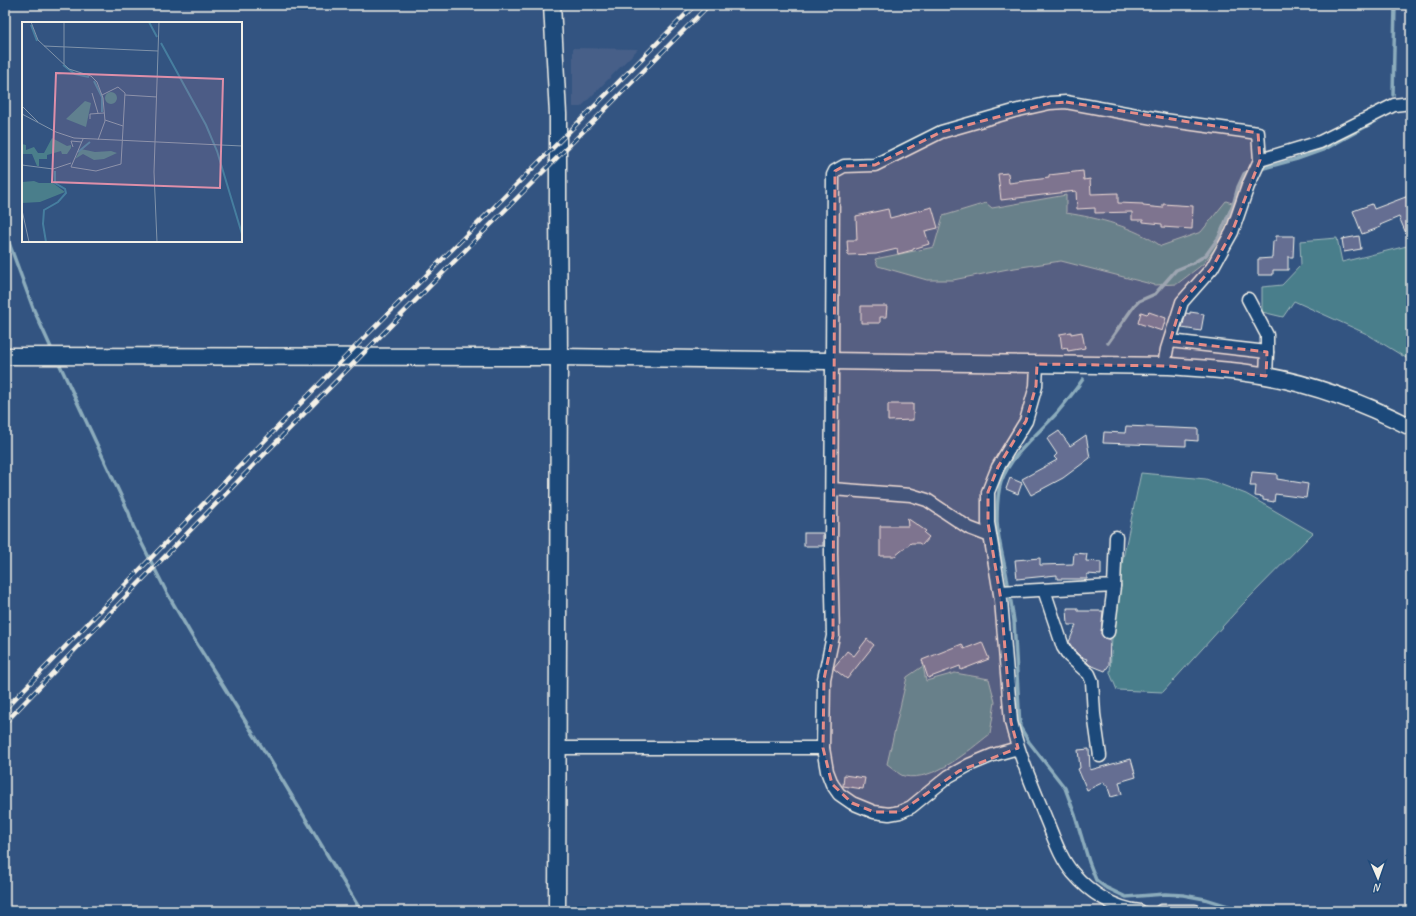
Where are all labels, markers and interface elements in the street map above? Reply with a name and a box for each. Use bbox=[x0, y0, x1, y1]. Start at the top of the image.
inset map bbox=[22, 22, 242, 242]
north arrow bbox=[1358, 858, 1398, 898]
text: N bbox=[1373, 881, 1382, 895]

